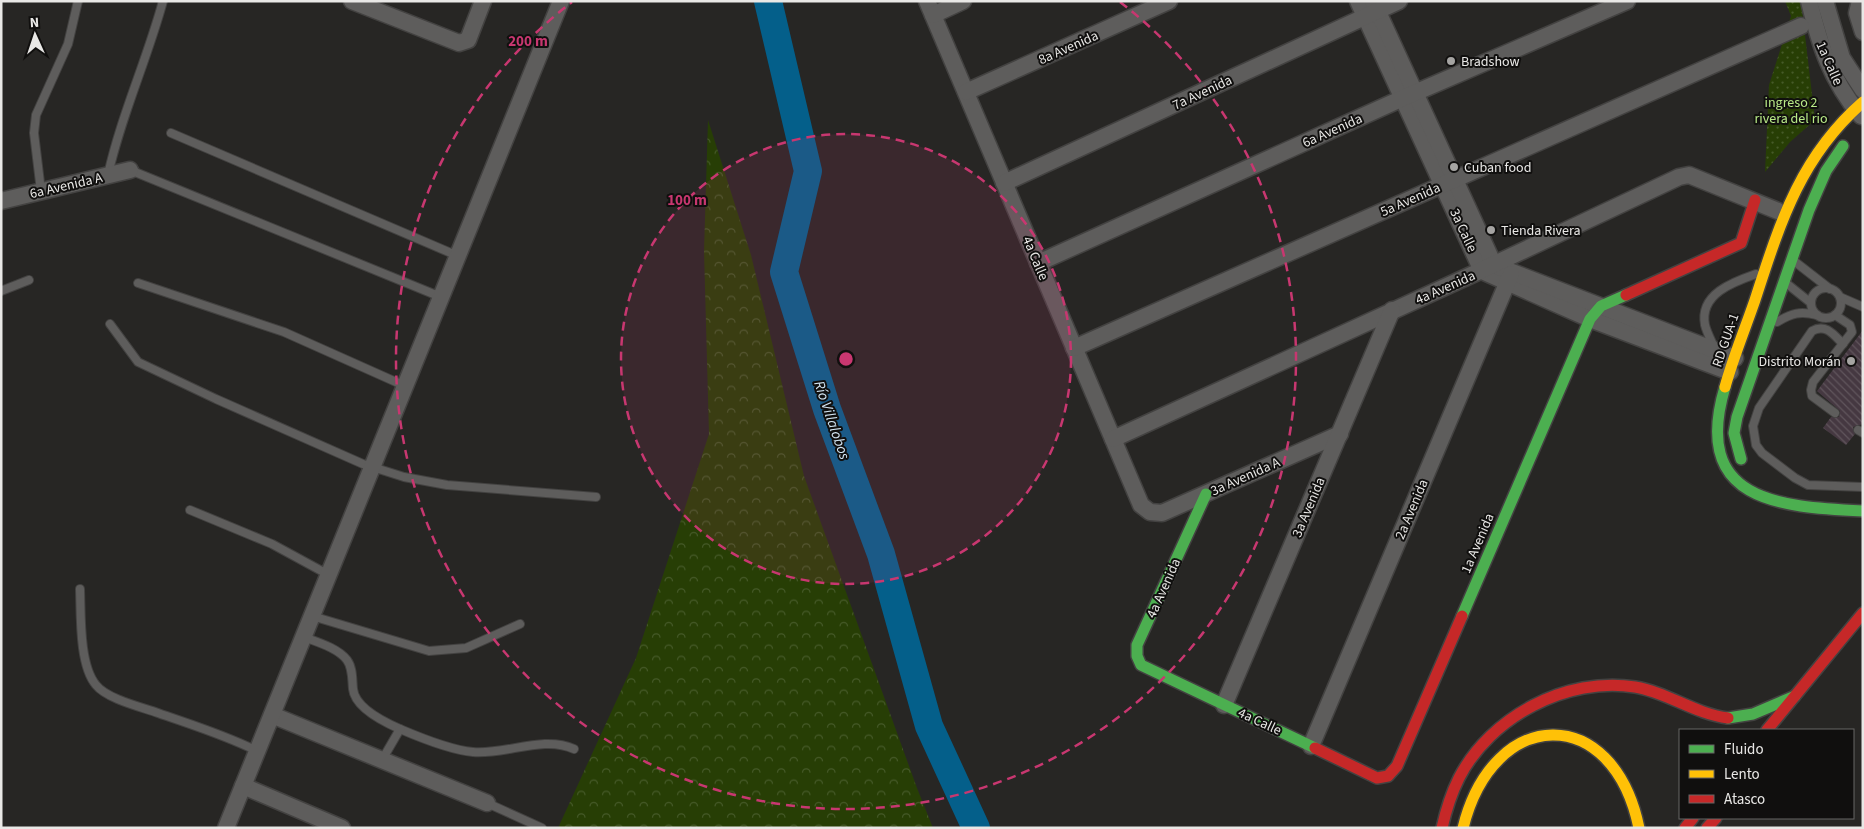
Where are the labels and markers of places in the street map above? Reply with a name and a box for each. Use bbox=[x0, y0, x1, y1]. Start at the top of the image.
place label: Bradshow bbox=[1461, 52, 1520, 72]
marker: Bradshow bbox=[1445, 55, 1457, 67]
place label: Cuban food bbox=[1464, 158, 1531, 178]
marker: Cuban food bbox=[1448, 161, 1460, 173]
place label: Tienda Rivera bbox=[1501, 221, 1581, 241]
marker: Tienda Rivera bbox=[1485, 224, 1497, 236]
centre of rings bbox=[837, 350, 855, 368]
place label: Distrito Morán bbox=[1758, 352, 1841, 372]
marker: Distrito Morán bbox=[1845, 355, 1857, 367]

